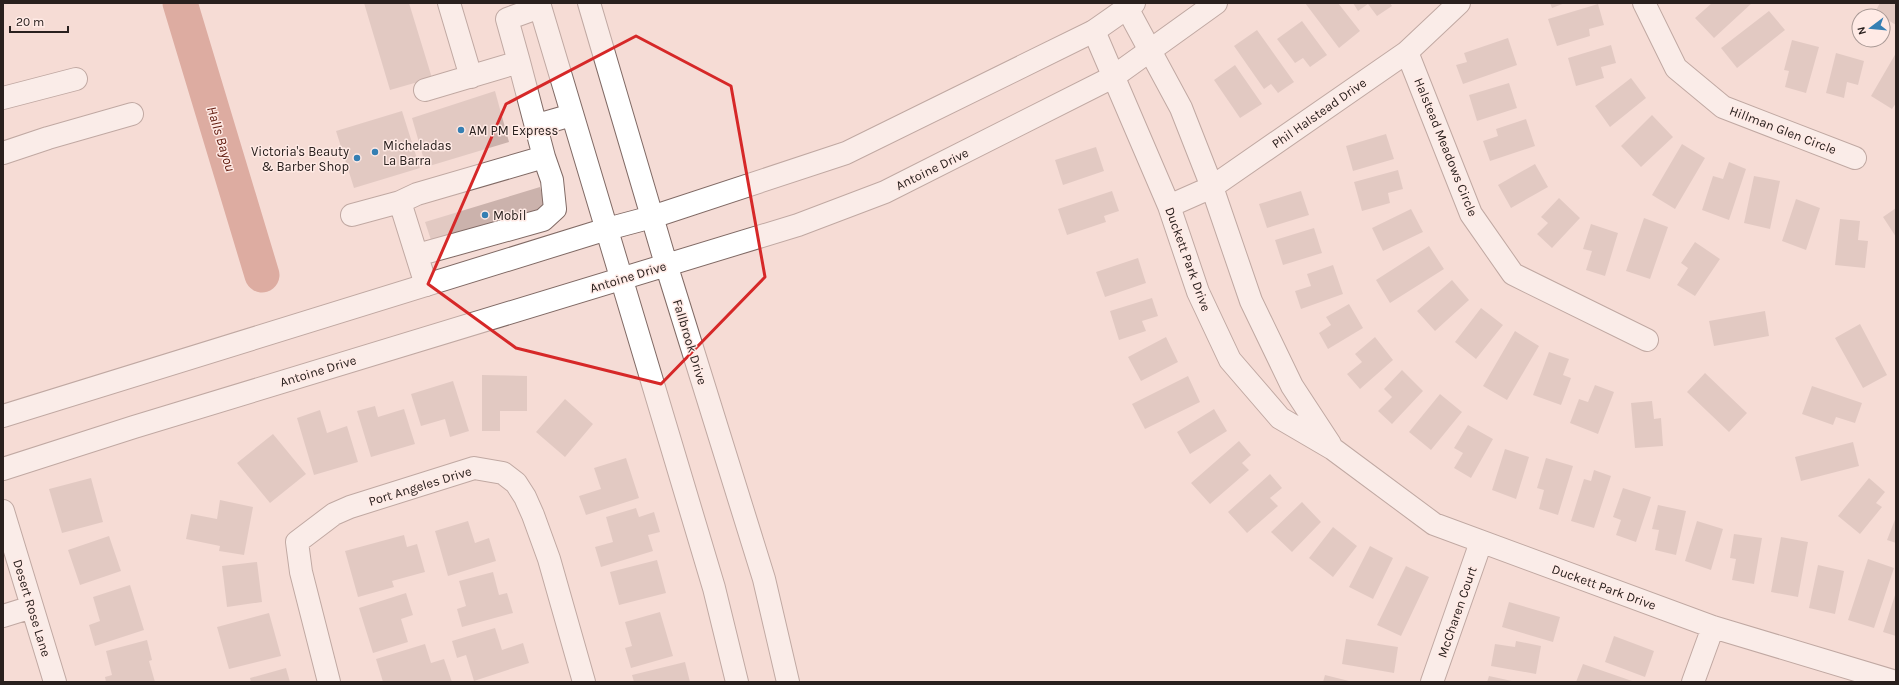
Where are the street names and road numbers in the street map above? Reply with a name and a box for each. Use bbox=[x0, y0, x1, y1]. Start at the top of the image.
street label: Phil Halstead Drive bbox=[1269, 75, 1369, 151]
street label: Halstead Meadows Circle bbox=[1411, 75, 1481, 219]
street label: Hillman Glen Circle bbox=[1727, 103, 1839, 157]
street label: Antoine Drive bbox=[893, 145, 971, 193]
street label: Duckett Park Drive bbox=[1162, 205, 1214, 313]
street label: Antoine Drive bbox=[588, 258, 668, 296]
street label: Fallbrook Drive bbox=[670, 298, 710, 387]
street label: Antoine Drive bbox=[278, 352, 358, 390]
street label: Port Angeles Drive bbox=[367, 463, 474, 509]
street label: Desert Rose Lane bbox=[10, 558, 54, 659]
street label: Duckett Park Drive bbox=[1550, 561, 1658, 613]
street label: McCharen Court bbox=[1434, 564, 1480, 660]

